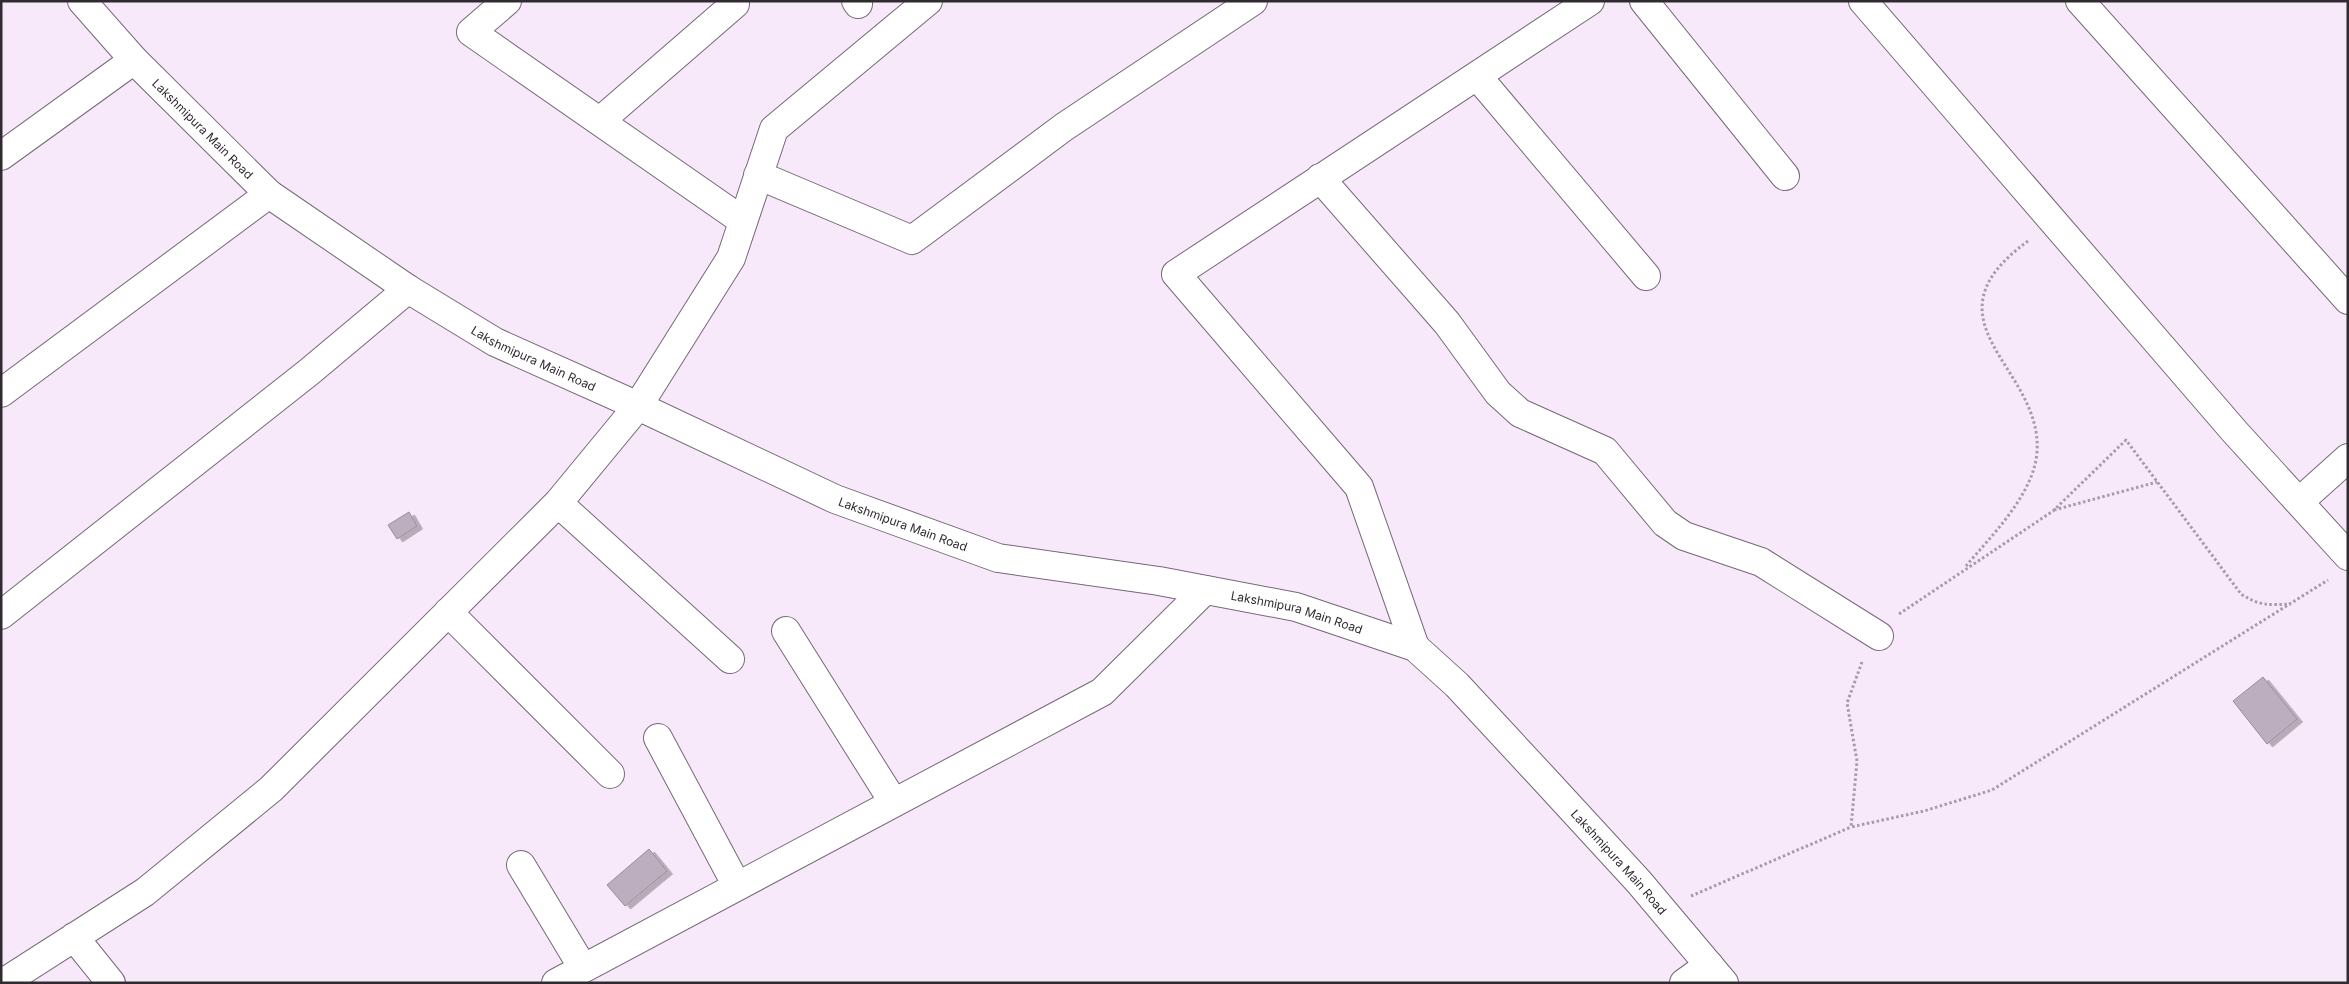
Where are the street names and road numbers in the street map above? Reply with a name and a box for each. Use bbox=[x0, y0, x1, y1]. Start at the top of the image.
street label: Lakshmipura Main Road bbox=[150, 75, 257, 182]
street label: Lakshmipura Main Road bbox=[469, 322, 598, 394]
street label: Lakshmipura Main Road bbox=[837, 493, 970, 554]
street label: Lakshmipura Main Road bbox=[1230, 587, 1365, 636]
street label: Lakshmipura Main Road bbox=[1568, 806, 1670, 917]

